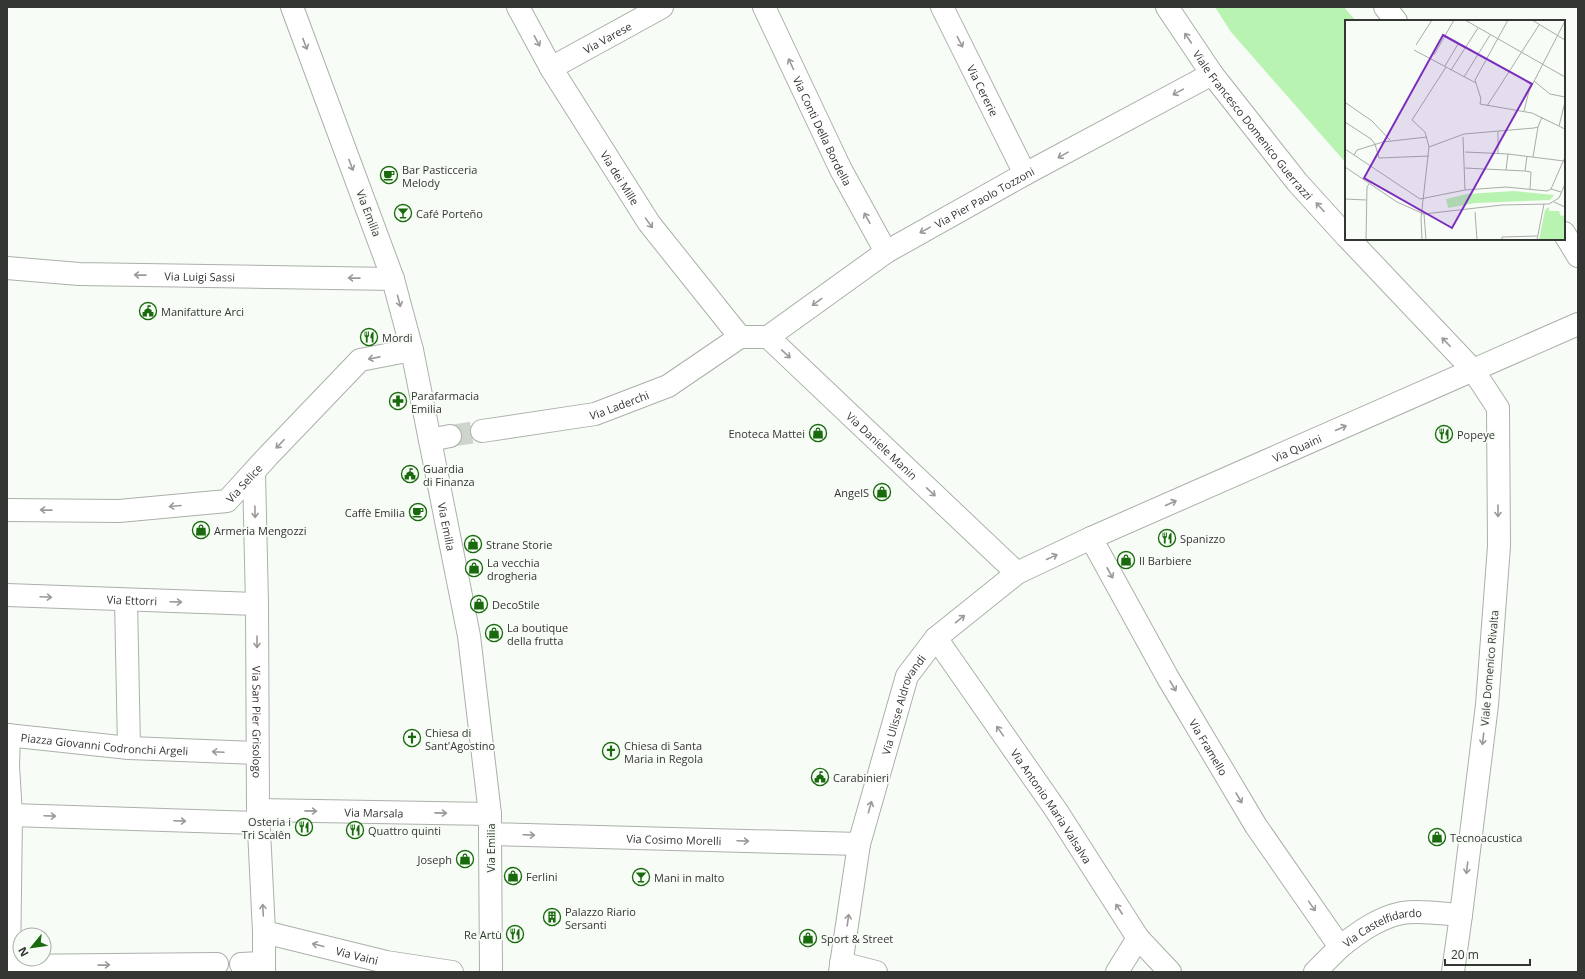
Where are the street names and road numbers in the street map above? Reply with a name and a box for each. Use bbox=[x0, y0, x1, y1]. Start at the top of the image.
street label: Via Varese bbox=[580, 18, 634, 57]
street label: Viale Francesco Domenico Guerrazzi bbox=[1190, 47, 1317, 203]
street label: Via Cererie bbox=[964, 62, 1002, 119]
street label: Via Conti Della Bordella bbox=[790, 74, 856, 188]
street label: Via dei Mille bbox=[598, 148, 643, 208]
street label: Via Pier Paolo Tozzoni bbox=[932, 163, 1037, 231]
street label: Via Emilia bbox=[353, 187, 385, 239]
street label: Via Luigi Sassi bbox=[164, 268, 235, 284]
street label: Via Laderchi bbox=[588, 387, 651, 422]
street label: Via Daniele Manin bbox=[844, 408, 921, 482]
street label: Via Quaini bbox=[1270, 430, 1323, 465]
street label: Via Selice bbox=[222, 460, 265, 506]
street label: Via Emilia bbox=[435, 501, 459, 552]
street label: Via Ettorri bbox=[106, 591, 158, 608]
street label: Viale Domenico Rivalta bbox=[1476, 609, 1502, 727]
street label: Via Ulisse Aldrovandi bbox=[877, 651, 928, 756]
street label: Via San Pier Grisologo bbox=[250, 666, 265, 778]
street label: Via Framello bbox=[1186, 716, 1232, 778]
street label: Piazza Giovanni Codronchi Argeli bbox=[20, 729, 189, 758]
street label: Via Antonio Maria Valsalva bbox=[1008, 746, 1096, 866]
street label: Via Marsala bbox=[344, 804, 404, 820]
street label: Via Emilia bbox=[483, 823, 498, 873]
street label: Via Cosimo Morelli bbox=[626, 830, 722, 848]
street label: Via Castelfidardo bbox=[1339, 904, 1422, 950]
street label: Via Vaini bbox=[334, 942, 380, 967]

